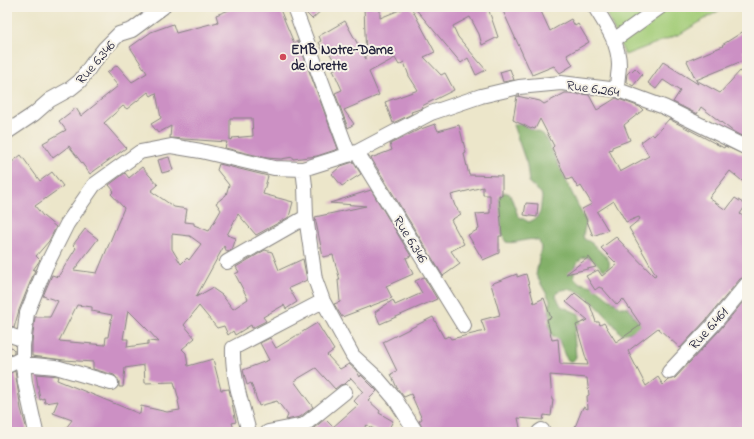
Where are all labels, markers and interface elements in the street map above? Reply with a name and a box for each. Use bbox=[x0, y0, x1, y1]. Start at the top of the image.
street label: Rue 6.346 bbox=[71, 36, 121, 90]
place label: EMB Notre-Dame de Lorette bbox=[291, 40, 394, 77]
marker: EMB Notre-Dame de Lorette bbox=[278, 52, 288, 62]
street label: Rue 6.264 bbox=[565, 75, 621, 104]
street label: Rue 6.346 bbox=[387, 212, 432, 268]
street label: Rue 6.461 bbox=[684, 303, 734, 355]

